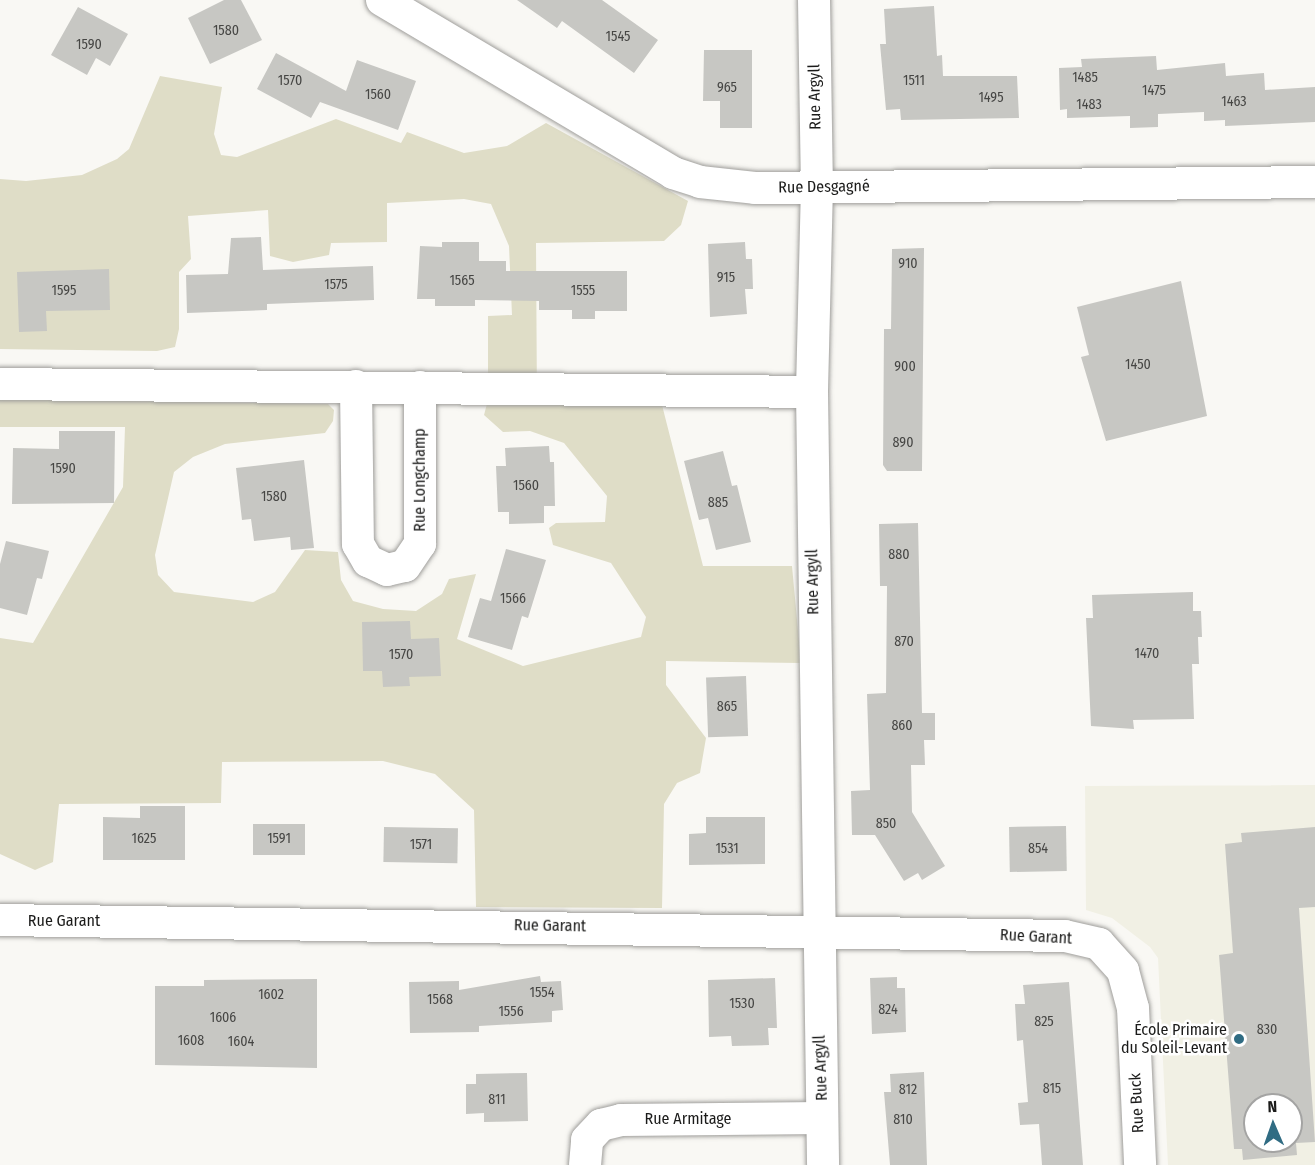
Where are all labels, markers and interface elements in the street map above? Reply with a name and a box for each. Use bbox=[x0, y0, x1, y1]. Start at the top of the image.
house number: 1580 bbox=[213, 23, 239, 39]
house number: 1545 bbox=[606, 29, 630, 45]
house number: 1590 bbox=[76, 37, 102, 53]
street label: Rue Argyll bbox=[805, 64, 825, 130]
house number: 1485 bbox=[1072, 70, 1098, 86]
house number: 1570 bbox=[278, 73, 302, 89]
house number: 1511 bbox=[903, 73, 925, 89]
house number: 965 bbox=[717, 80, 737, 96]
house number: 1475 bbox=[1142, 83, 1166, 99]
house number: 1560 bbox=[365, 87, 391, 103]
house number: 1495 bbox=[978, 90, 1004, 106]
house number: 1463 bbox=[1221, 94, 1247, 110]
house number: 1483 bbox=[1076, 97, 1102, 113]
street label: Rue Desgagné bbox=[778, 177, 870, 197]
house number: 910 bbox=[898, 256, 918, 272]
house number: 915 bbox=[717, 270, 735, 286]
house number: 1565 bbox=[449, 273, 475, 289]
house number: 1575 bbox=[324, 277, 348, 293]
house number: 1595 bbox=[52, 283, 76, 299]
house number: 1555 bbox=[571, 283, 595, 299]
house number: 1450 bbox=[1125, 357, 1151, 373]
house number: 900 bbox=[894, 359, 916, 375]
street label: Rue Longchamp bbox=[410, 428, 430, 532]
house number: 890 bbox=[893, 435, 913, 451]
house number: 1590 bbox=[50, 461, 76, 477]
house number: 1560 bbox=[513, 478, 539, 494]
house number: 1580 bbox=[261, 489, 287, 505]
house number: 885 bbox=[708, 495, 728, 511]
house number: 880 bbox=[888, 547, 910, 563]
street label: Rue Argyll bbox=[803, 549, 823, 615]
house number: 1566 bbox=[500, 591, 526, 607]
house number: 870 bbox=[894, 634, 914, 650]
house number: 1470 bbox=[1135, 646, 1159, 662]
house number: 1570 bbox=[389, 647, 413, 663]
house number: 865 bbox=[717, 699, 737, 715]
house number: 860 bbox=[891, 718, 913, 734]
house number: 850 bbox=[876, 816, 896, 832]
house number: 1625 bbox=[132, 831, 156, 847]
house number: 1591 bbox=[267, 831, 291, 847]
house number: 1571 bbox=[410, 837, 432, 853]
house number: 1531 bbox=[715, 841, 739, 857]
house number: 854 bbox=[1028, 841, 1048, 857]
street label: Rue Garant bbox=[28, 911, 100, 931]
street label: Rue Garant bbox=[514, 916, 586, 936]
street label: Rue Garant bbox=[999, 926, 1073, 948]
house number: 1554 bbox=[529, 985, 555, 1001]
house number: 1602 bbox=[258, 987, 284, 1003]
house number: 1568 bbox=[427, 992, 453, 1008]
house number: 1530 bbox=[729, 996, 755, 1012]
house number: 824 bbox=[878, 1002, 898, 1018]
house number: 1556 bbox=[498, 1004, 524, 1020]
house number: 1606 bbox=[210, 1010, 236, 1026]
house number: 825 bbox=[1034, 1014, 1054, 1030]
place label: École Primaire du Soleil-Levant bbox=[1121, 1020, 1227, 1058]
house number: 830 bbox=[1257, 1022, 1277, 1038]
marker: École Primaire du Soleil-Levant bbox=[1232, 1032, 1246, 1046]
house number: 1608 bbox=[178, 1033, 204, 1049]
house number: 1604 bbox=[228, 1034, 254, 1050]
street label: Rue Argyll bbox=[810, 1035, 832, 1101]
street label: Rue Buck bbox=[1126, 1072, 1148, 1134]
house number: 815 bbox=[1043, 1081, 1061, 1097]
house number: 812 bbox=[899, 1082, 917, 1098]
house number: 811 bbox=[488, 1092, 506, 1108]
north arrow bbox=[1243, 1093, 1303, 1153]
text: N bbox=[1267, 1097, 1278, 1116]
street label: Rue Armitage bbox=[644, 1109, 732, 1129]
house number: 810 bbox=[893, 1112, 913, 1128]

